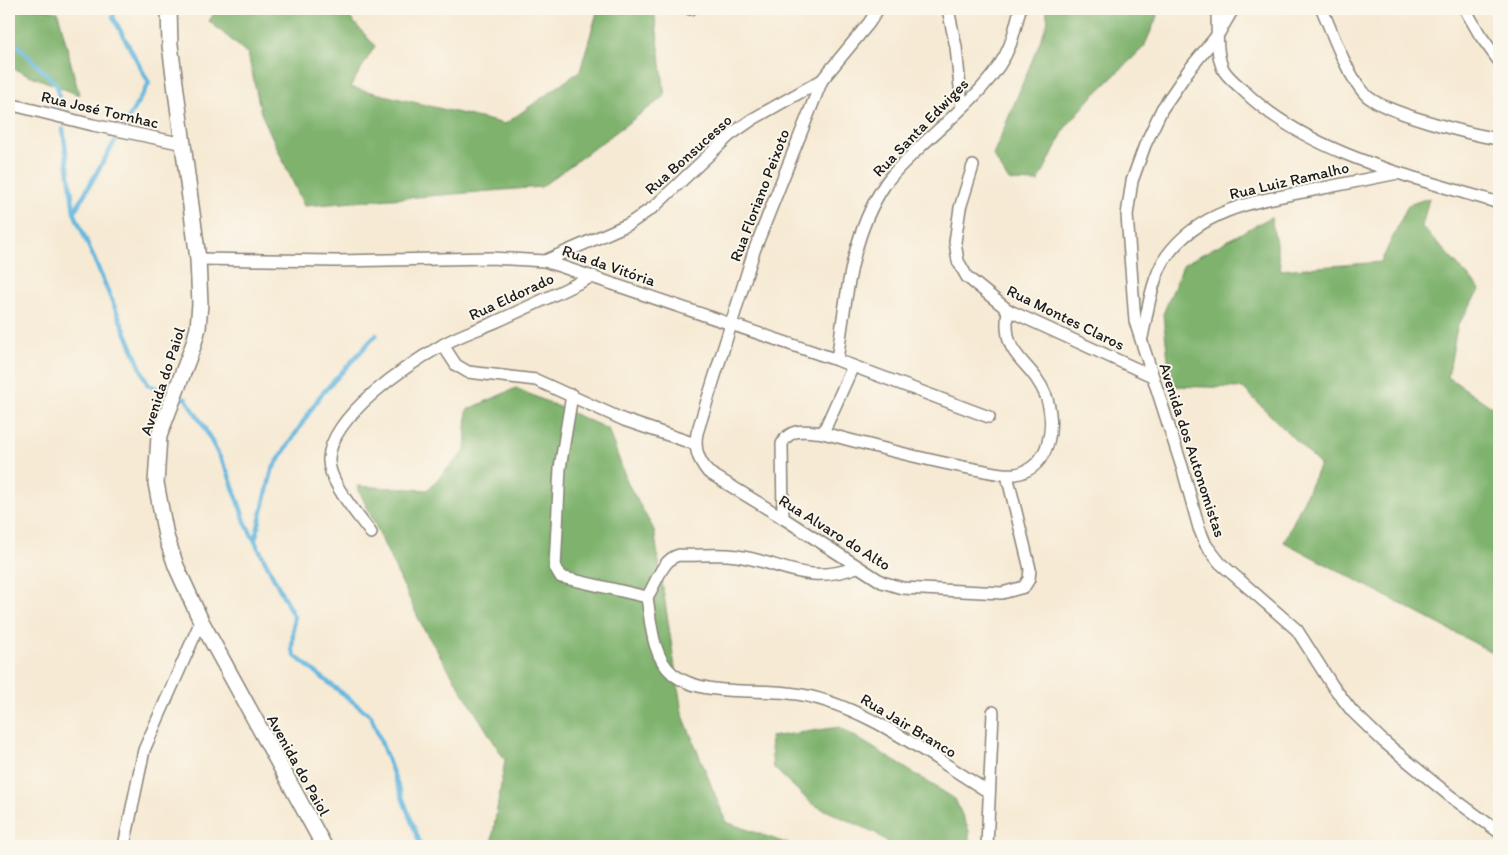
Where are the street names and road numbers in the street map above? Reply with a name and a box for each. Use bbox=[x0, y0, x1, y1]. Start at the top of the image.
street label: Rua Santa Edwiges bbox=[868, 74, 972, 181]
street label: Rua José Tornhac bbox=[39, 87, 160, 132]
street label: Rua Bonsucesso bbox=[641, 110, 736, 198]
street label: Rua Floriano Peixoto bbox=[725, 126, 793, 264]
street label: Rua Luiz Ramalho bbox=[1227, 157, 1351, 204]
street label: Rua da Vitória bbox=[560, 241, 659, 290]
street label: Rua Eldorado bbox=[466, 268, 557, 324]
street label: Rua Montes Claros bbox=[1004, 281, 1128, 354]
street label: Avenida do Paiol bbox=[136, 324, 189, 438]
street label: Avenida dos Autonomistas bbox=[1155, 361, 1230, 540]
street label: Rua Alvaro do Alto bbox=[775, 490, 894, 574]
street label: Rua Jair Branco bbox=[857, 689, 960, 762]
street label: Avenida do Paiol bbox=[263, 711, 334, 820]

